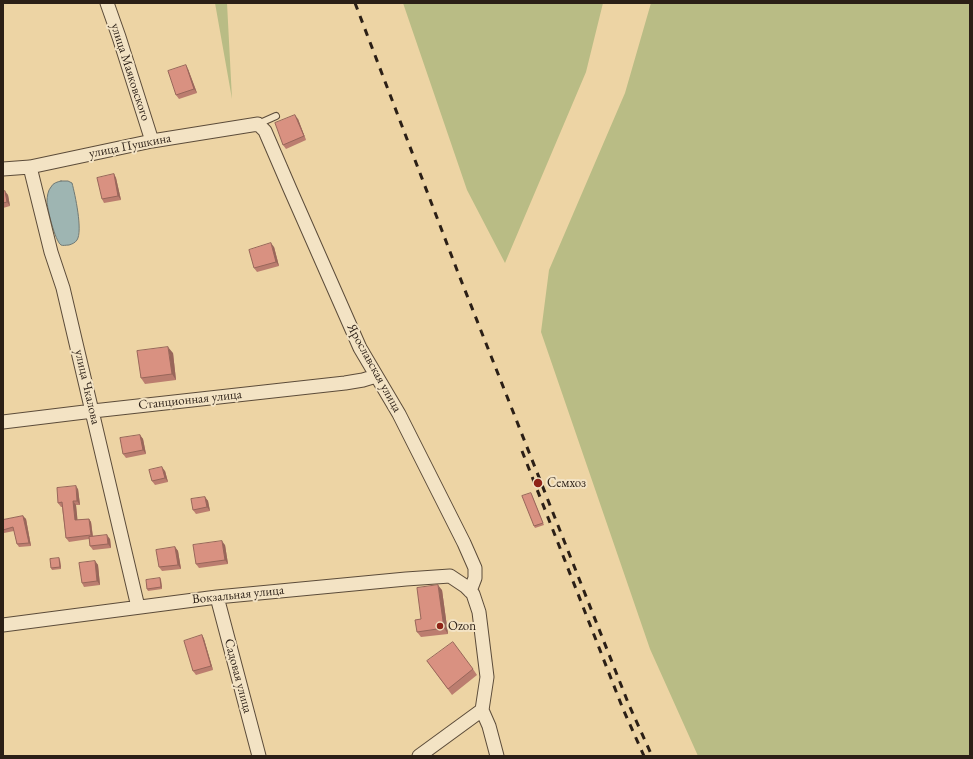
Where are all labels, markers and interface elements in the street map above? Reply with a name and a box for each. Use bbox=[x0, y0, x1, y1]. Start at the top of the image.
street label: улица Маяковского bbox=[107, 21, 153, 123]
street label: улица Пушкина bbox=[88, 130, 172, 162]
street label: Ярославская улица bbox=[343, 321, 405, 415]
street label: улица Чкалова bbox=[71, 348, 103, 426]
street label: Станционная улица bbox=[137, 387, 243, 413]
place label: Семхоз bbox=[547, 475, 586, 491]
marker: Семхоз bbox=[532, 477, 544, 489]
street label: Вокзальная улица bbox=[191, 582, 285, 608]
place label: Ozon bbox=[448, 618, 476, 634]
marker: Ozon bbox=[435, 621, 445, 631]
street label: Садовая улица bbox=[221, 637, 255, 715]

